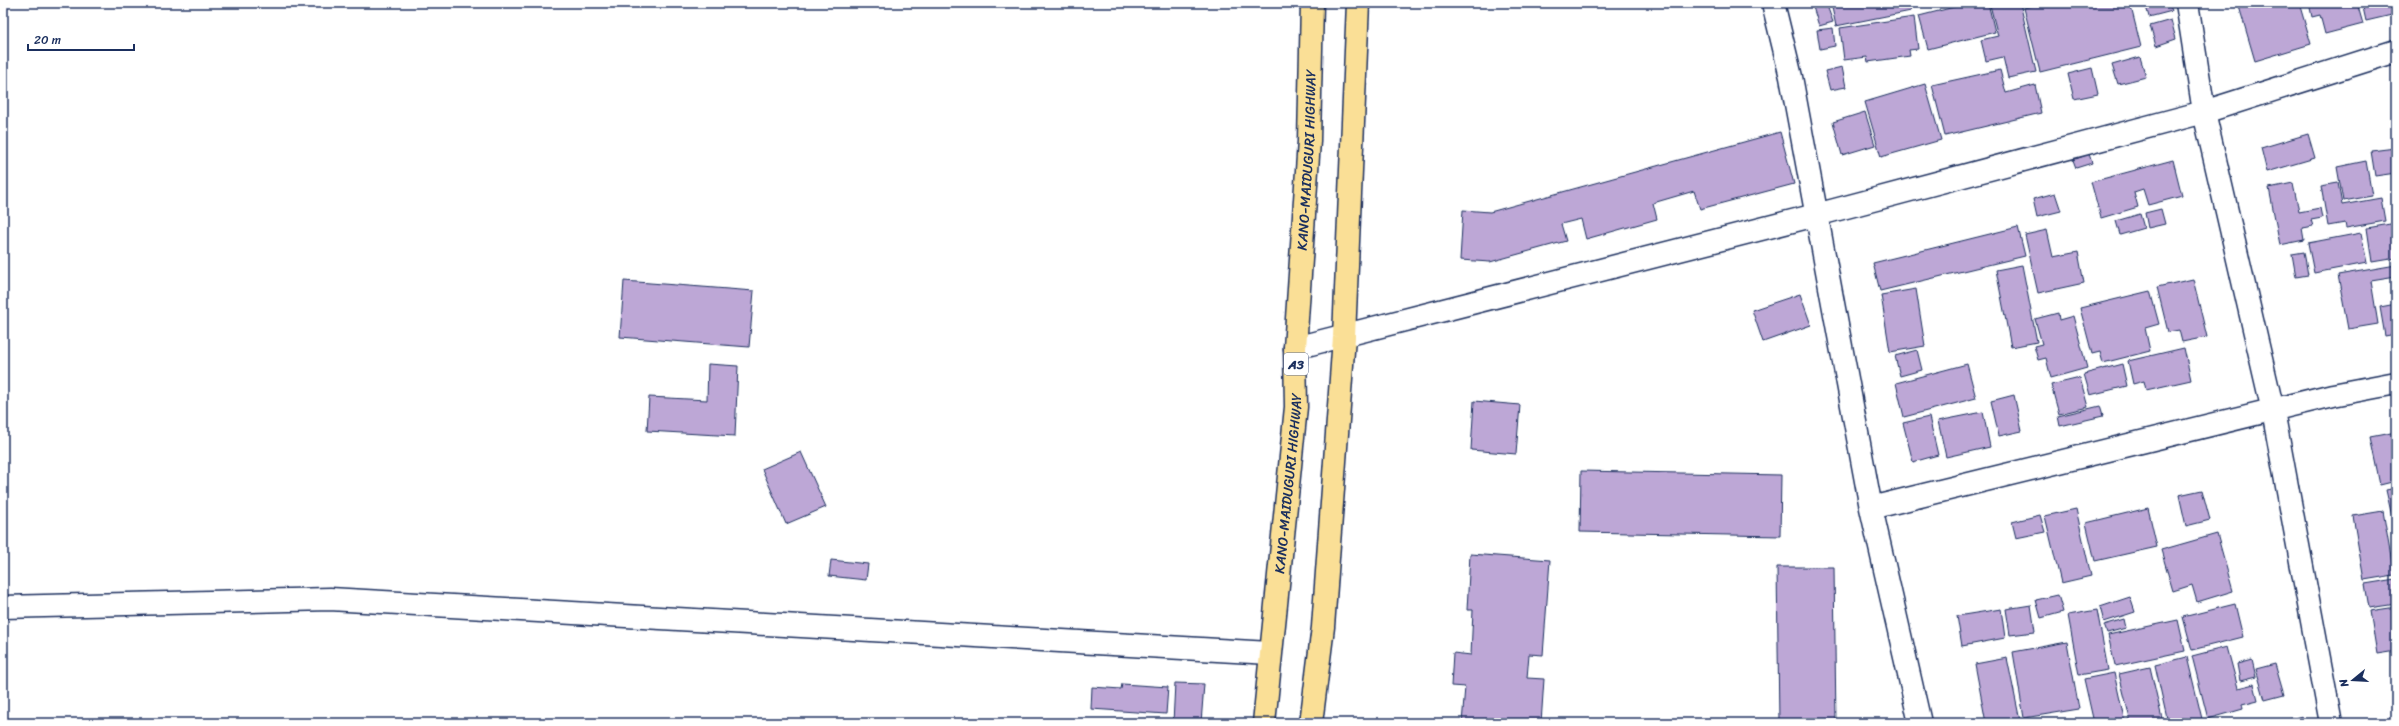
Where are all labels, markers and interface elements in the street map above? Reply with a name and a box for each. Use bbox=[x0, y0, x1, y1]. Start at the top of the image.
scale bar bbox=[28, 26, 134, 52]
text: 20 m bbox=[34, 29, 61, 51]
street label: KANO-MAIDUGURI HIGHWAY bbox=[1290, 68, 1324, 251]
road number: A3 bbox=[1284, 353, 1308, 375]
street label: KANO-MAIDUGURI HIGHWAY bbox=[1267, 392, 1309, 575]
north arrow bbox=[2333, 660, 2373, 700]
text: N bbox=[2334, 676, 2354, 690]

